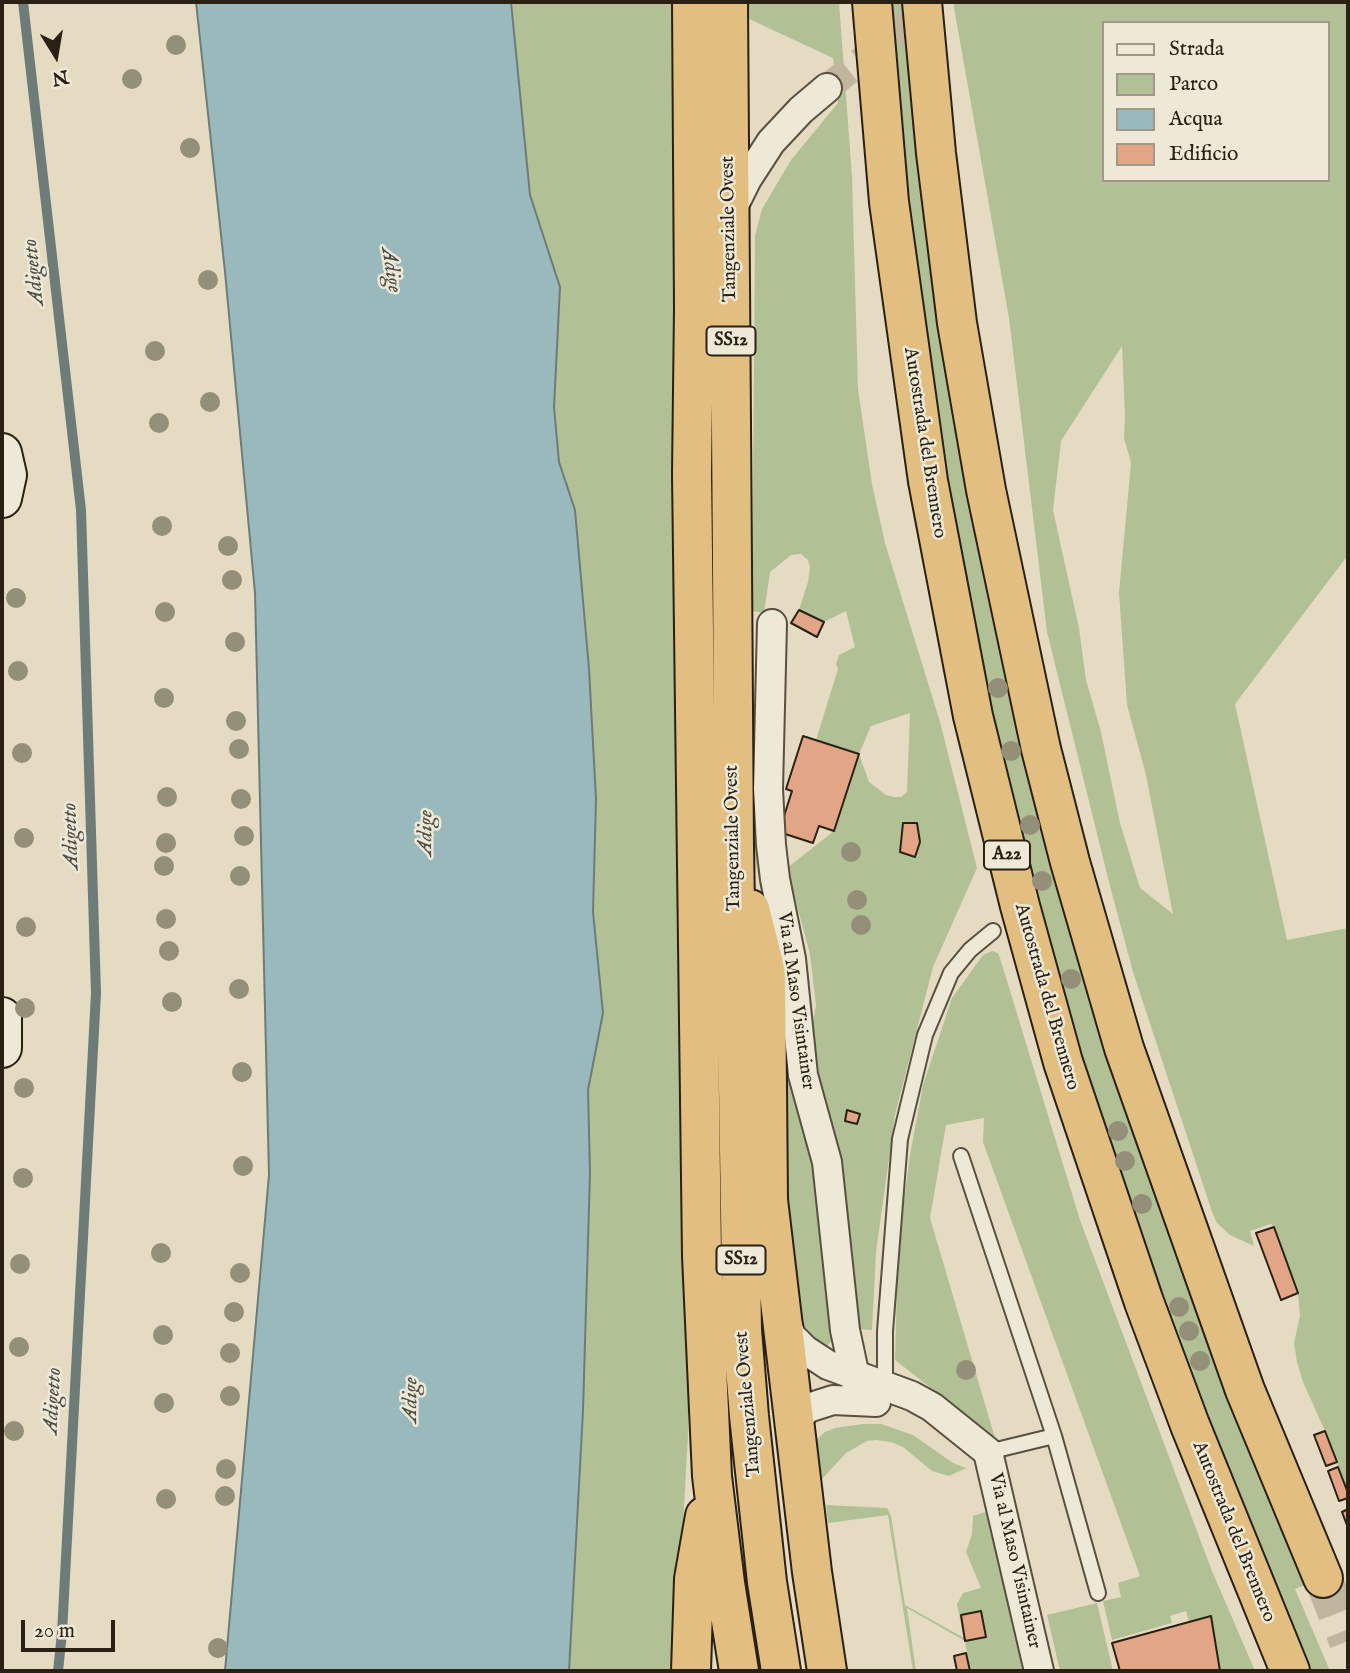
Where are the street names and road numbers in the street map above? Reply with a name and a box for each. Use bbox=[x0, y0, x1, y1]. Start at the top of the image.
street label: Tangenziale Ovest bbox=[717, 156, 743, 302]
road number: SS12 bbox=[706, 326, 756, 356]
street label: Autostrada del Brennero bbox=[898, 346, 950, 540]
street label: Tangenziale Ovest bbox=[721, 765, 747, 911]
road number: A22 bbox=[984, 840, 1030, 870]
street label: Autostrada del Brennero bbox=[1008, 901, 1084, 1093]
street label: Via al Maso Visintainer bbox=[771, 911, 819, 1091]
road number: SS12 bbox=[716, 1246, 766, 1274]
street label: Tangenziale Ovest bbox=[731, 1330, 767, 1478]
street label: Autostrada del Brennero bbox=[1186, 1438, 1280, 1626]
street label: Via al Maso Visintainer bbox=[983, 1471, 1045, 1651]

